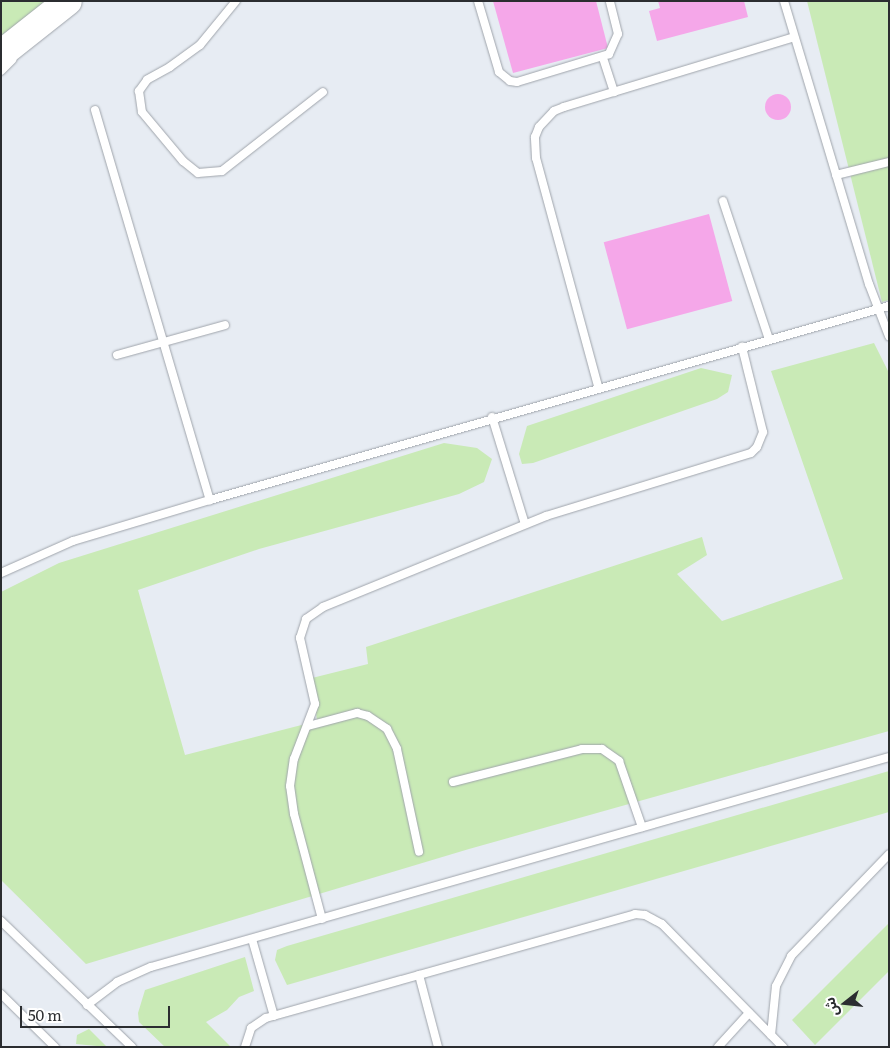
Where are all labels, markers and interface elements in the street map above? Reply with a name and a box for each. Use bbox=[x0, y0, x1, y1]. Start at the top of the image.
north arrow bbox=[820, 978, 870, 1028]
text: ش bbox=[818, 995, 843, 1019]
scale bar bbox=[22, 996, 172, 1028]
text: 50 m bbox=[28, 1003, 62, 1026]

